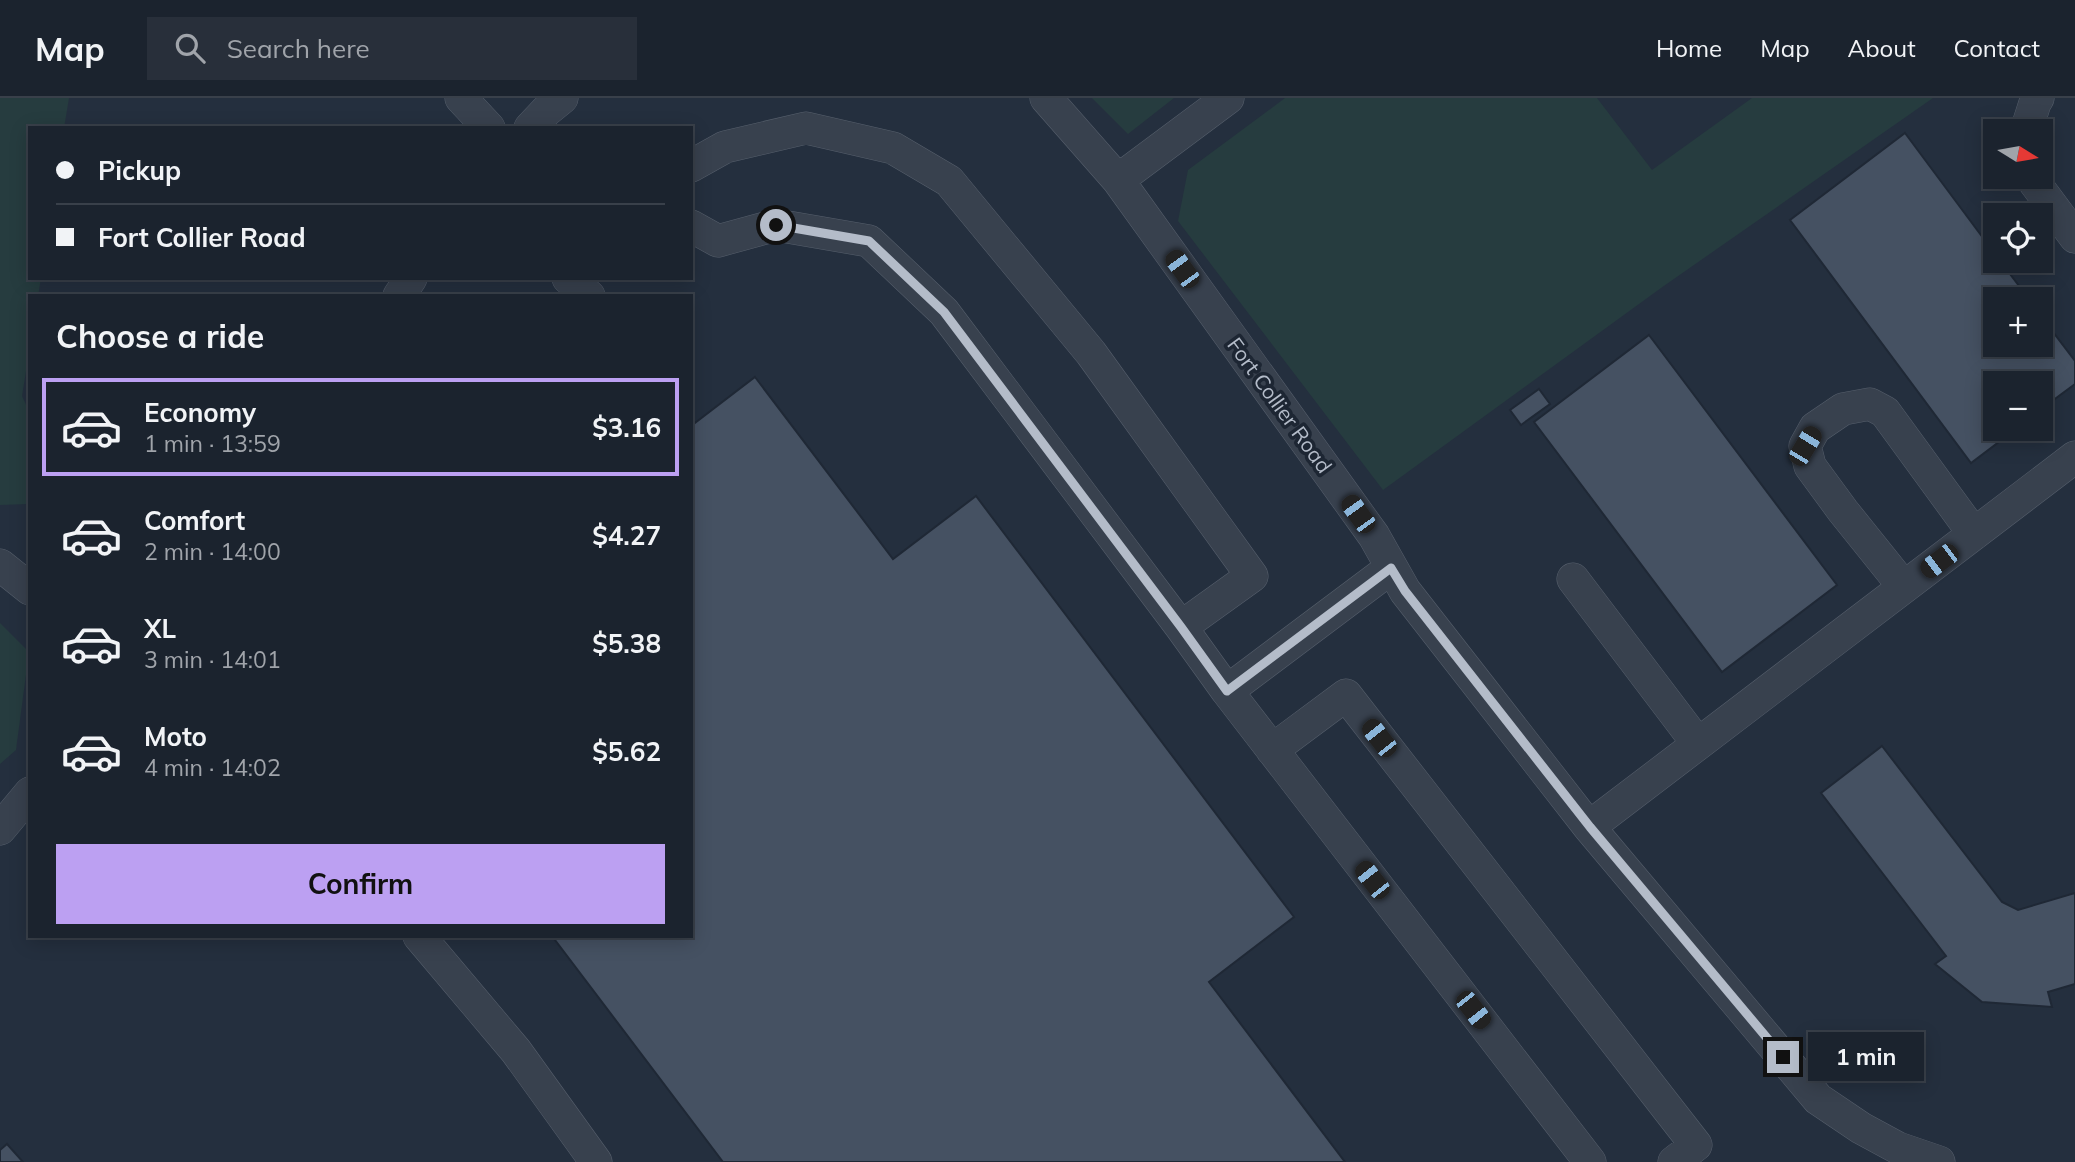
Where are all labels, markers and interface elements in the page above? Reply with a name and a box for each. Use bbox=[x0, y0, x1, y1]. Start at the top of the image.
search box bbox=[147, 17, 637, 80]
text: Map bbox=[35, 28, 105, 69]
icon: search bbox=[171, 29, 209, 67]
text: Search here bbox=[227, 32, 370, 65]
text: Home bbox=[1656, 33, 1722, 63]
text: Map bbox=[1760, 33, 1810, 63]
text: About bbox=[1848, 33, 1916, 63]
text: Contact bbox=[1954, 33, 2040, 63]
north arrow bbox=[1983, 119, 2053, 189]
map controls bbox=[1983, 119, 2053, 441]
text: Pickup bbox=[98, 154, 181, 187]
button: locate bbox=[1983, 203, 2053, 273]
route start bbox=[760, 209, 792, 241]
text: Fort Collier Road bbox=[98, 221, 306, 254]
car bbox=[1162, 246, 1203, 292]
button: + bbox=[1983, 287, 2053, 357]
text: Choose a ride bbox=[56, 316, 264, 356]
street label: Fort Collier Road bbox=[1222, 332, 1338, 478]
button: − bbox=[1983, 371, 2053, 441]
icon: car bbox=[60, 396, 123, 459]
text: Economy bbox=[144, 396, 256, 429]
text: $3.16 bbox=[592, 411, 661, 444]
car bbox=[1786, 423, 1825, 469]
text: 1 min · 13:59 bbox=[144, 429, 281, 458]
car bbox=[1338, 491, 1379, 537]
icon: car bbox=[60, 504, 123, 567]
text: Comfort bbox=[144, 504, 245, 537]
text: $4.27 bbox=[592, 519, 661, 552]
text: 2 min · 14:00 bbox=[144, 537, 281, 566]
car bbox=[1916, 540, 1963, 582]
icon: car bbox=[60, 612, 123, 675]
text: XL bbox=[144, 612, 176, 645]
text: $5.38 bbox=[592, 627, 661, 660]
text: 3 min · 14:01 bbox=[144, 645, 281, 674]
car bbox=[1358, 715, 1401, 761]
icon: car bbox=[60, 720, 123, 783]
text: Moto bbox=[144, 720, 207, 753]
text: $5.62 bbox=[592, 735, 661, 768]
text: 4 min · 14:02 bbox=[144, 753, 281, 782]
button: Confirm bbox=[56, 844, 665, 924]
car bbox=[1351, 857, 1394, 903]
car bbox=[1452, 987, 1495, 1033]
callout: 1 min bbox=[1808, 1032, 1923, 1082]
route end bbox=[1767, 1041, 1799, 1073]
text: 1 min bbox=[1836, 1042, 1896, 1071]

